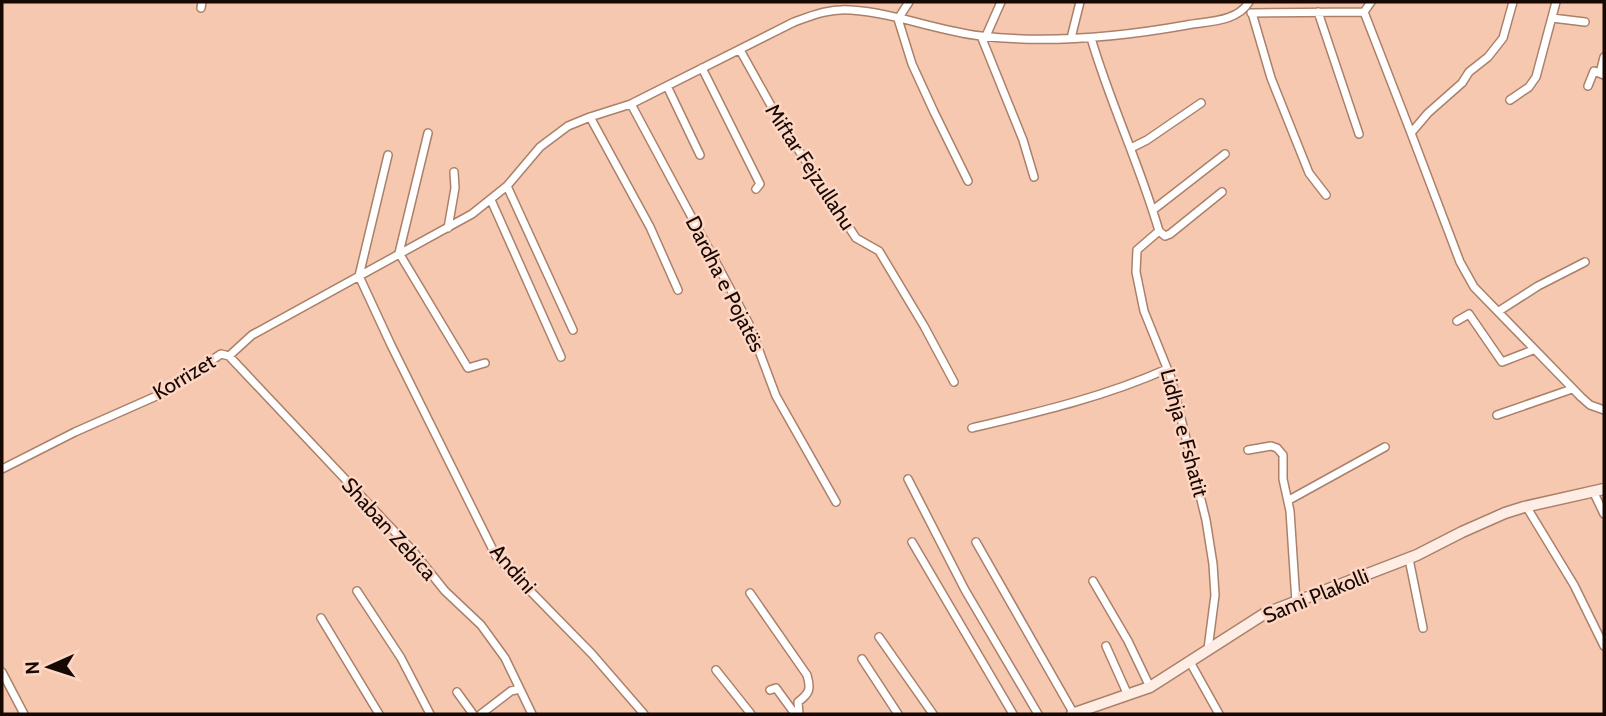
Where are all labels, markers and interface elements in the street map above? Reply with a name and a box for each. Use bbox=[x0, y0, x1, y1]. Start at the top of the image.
street label: Miftar Fejzullahu bbox=[760, 99, 860, 235]
street label: Dardha e Pojatës bbox=[680, 212, 771, 357]
street label: Korrizet bbox=[148, 348, 219, 405]
street label: Lidhja e Fshatit bbox=[1154, 366, 1214, 500]
street label: Shaban Zebica bbox=[337, 472, 442, 585]
street label: Andini bbox=[485, 539, 542, 598]
street label: Sami Plakolli bbox=[1259, 563, 1372, 628]
north arrow bbox=[14, 632, 84, 702]
text: N bbox=[21, 661, 44, 675]

